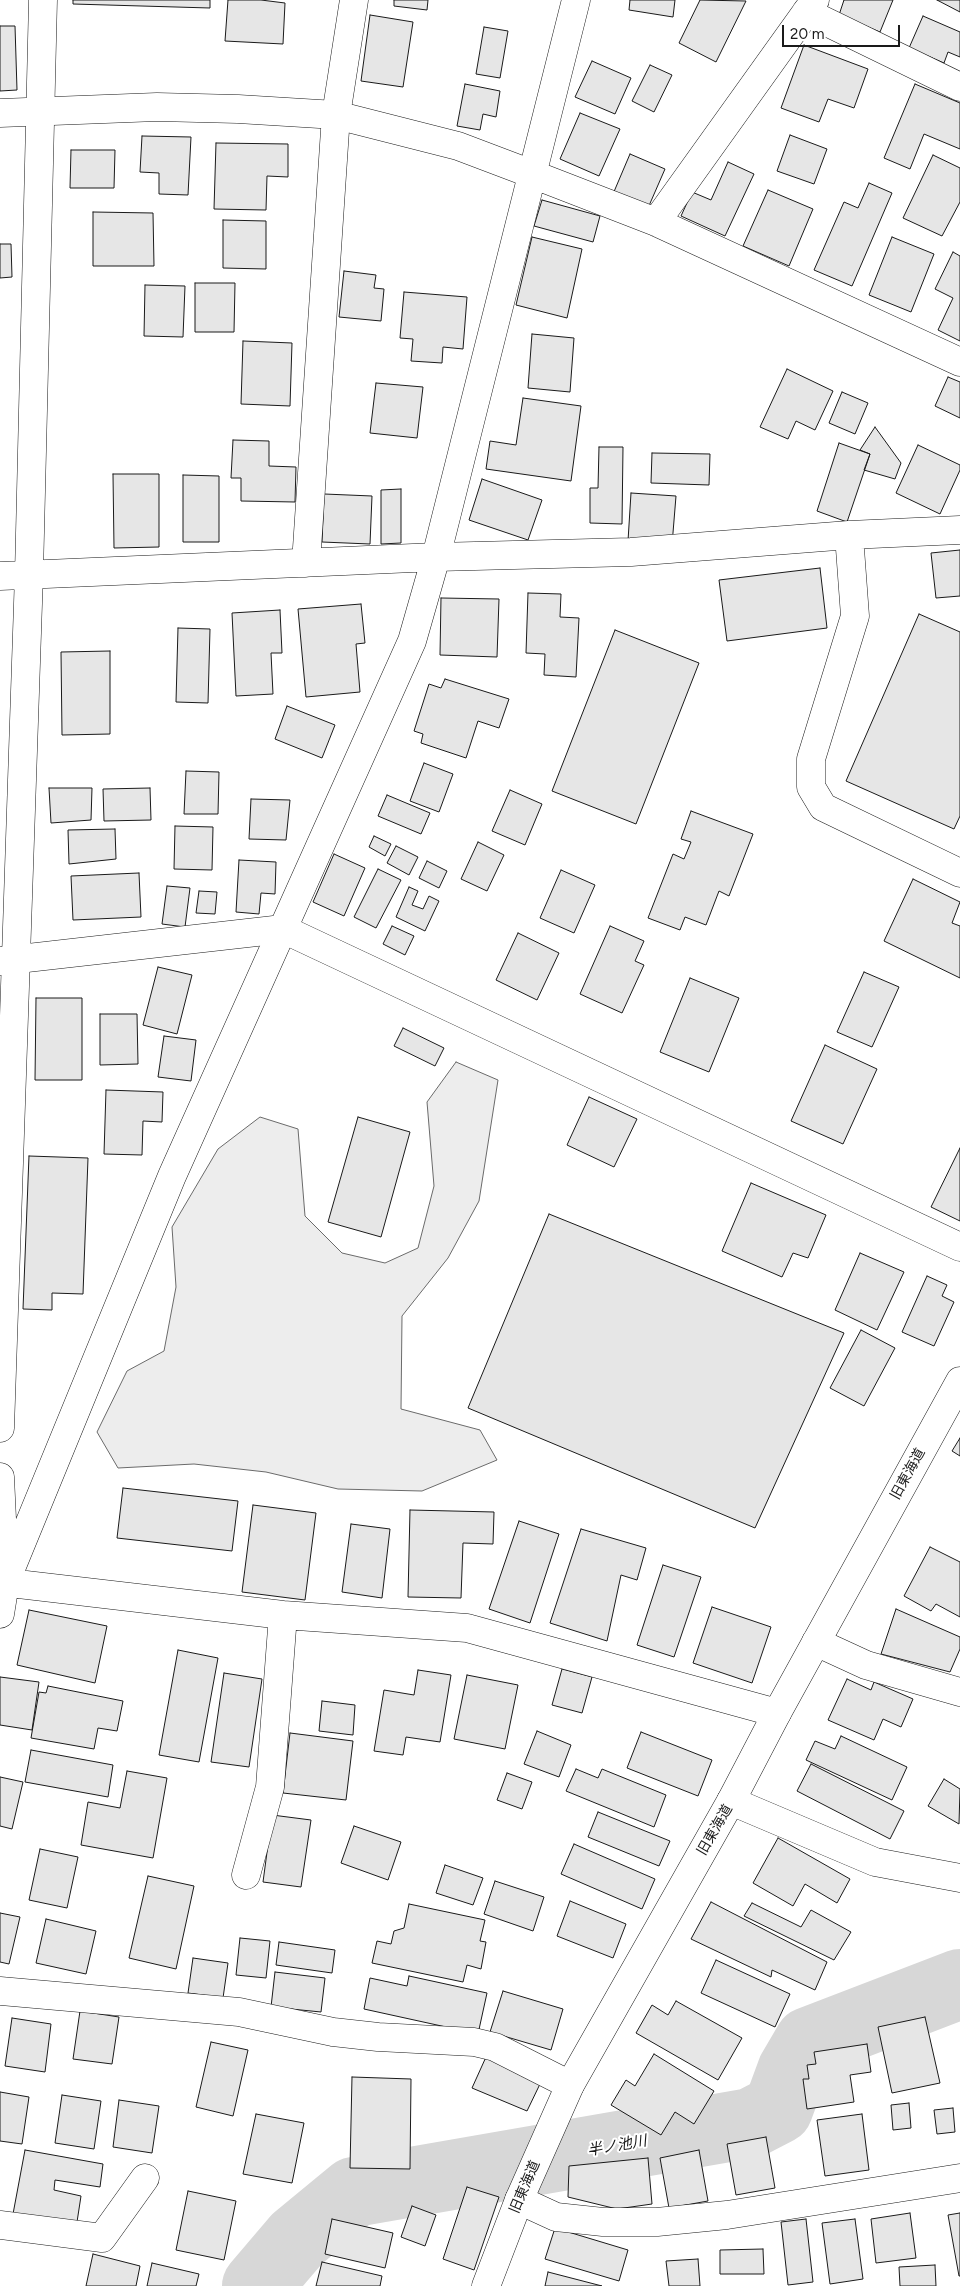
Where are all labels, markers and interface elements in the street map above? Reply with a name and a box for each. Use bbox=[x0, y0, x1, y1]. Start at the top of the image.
scale bar bbox=[785, 15, 902, 47]
text: 20 m bbox=[790, 25, 824, 43]
street label: 旧東海道 bbox=[887, 1445, 929, 1503]
street label: 旧東海道 bbox=[694, 1802, 736, 1858]
water label: 半ノ池川 bbox=[586, 2132, 648, 2160]
street label: 旧東海道 bbox=[506, 2158, 544, 2216]

